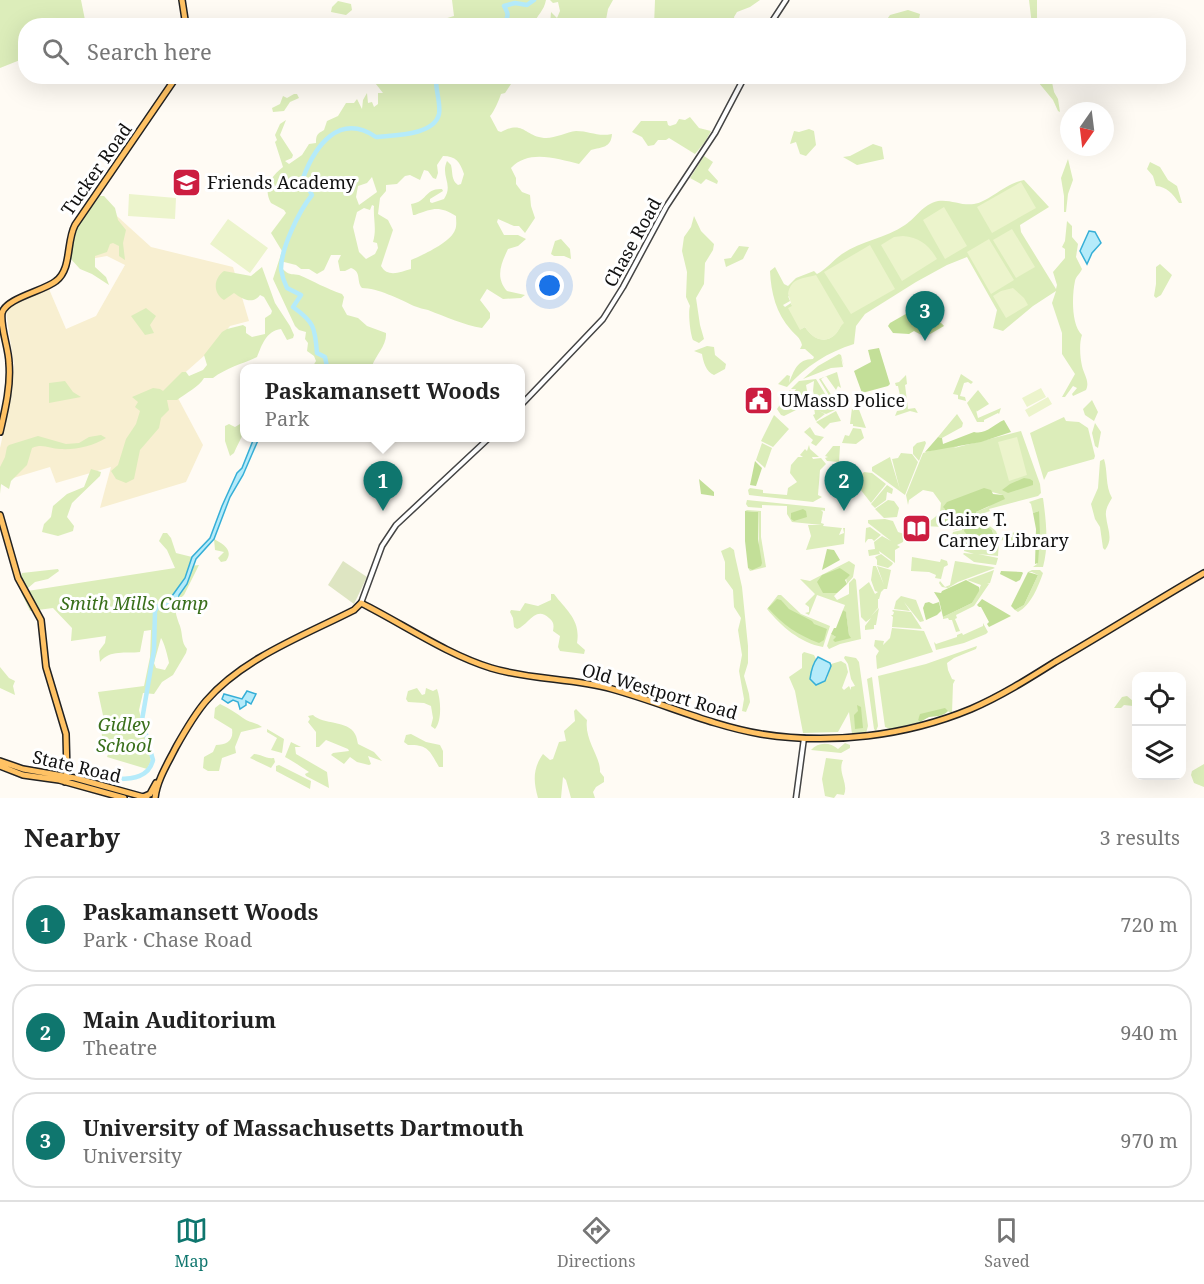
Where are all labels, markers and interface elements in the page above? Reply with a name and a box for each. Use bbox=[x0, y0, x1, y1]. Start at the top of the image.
search box bbox=[18, 18, 1186, 84]
icon: search bbox=[39, 35, 72, 68]
text: Search here bbox=[87, 36, 212, 66]
north arrow bbox=[1060, 102, 1114, 156]
street label: Tucker Road bbox=[55, 118, 137, 220]
school or university icon: Friends Academy bbox=[170, 166, 202, 198]
place label: Friends Academy bbox=[207, 170, 357, 194]
street label: Chase Road bbox=[598, 193, 666, 291]
your location bbox=[535, 271, 564, 300]
pin: 3 bbox=[906, 292, 944, 341]
popup bbox=[240, 364, 525, 442]
text: Paskamansett Woods bbox=[265, 375, 500, 405]
public building icon: UMassD Police bbox=[743, 384, 775, 416]
place label: UMassD Police bbox=[780, 388, 905, 412]
text: Park bbox=[265, 405, 309, 432]
pin: 1 bbox=[364, 462, 403, 511]
pin: 2 bbox=[824, 462, 864, 511]
place label: Claire T. Carney Library bbox=[938, 507, 1070, 552]
library icon: Claire T. Carney Library bbox=[901, 513, 933, 545]
park label: Smith Mills Camp bbox=[60, 591, 208, 615]
street label: Old Westport Road bbox=[579, 657, 741, 725]
map controls bbox=[1132, 672, 1186, 780]
button: locate bbox=[1132, 672, 1186, 726]
park label: Gidley School bbox=[96, 712, 152, 757]
button: layers bbox=[1132, 726, 1186, 780]
street label: State Road bbox=[30, 744, 124, 788]
text: Nearby bbox=[24, 819, 120, 855]
text: 3 results bbox=[1100, 824, 1180, 851]
text: Paskamansett Woods bbox=[83, 896, 318, 926]
text: 1 bbox=[40, 911, 51, 938]
text: 720 m bbox=[1120, 911, 1178, 938]
text: Park · Chase Road bbox=[83, 926, 252, 953]
text: Main Auditorium bbox=[83, 1004, 276, 1034]
text: 2 bbox=[40, 1019, 51, 1046]
text: 940 m bbox=[1120, 1019, 1178, 1046]
text: Theatre bbox=[83, 1034, 157, 1061]
text: University of Massachusetts Dartmouth bbox=[83, 1112, 524, 1142]
text: 3 bbox=[40, 1127, 51, 1154]
text: 970 m bbox=[1120, 1127, 1178, 1154]
text: University bbox=[83, 1142, 182, 1169]
tab: Map bbox=[174, 1214, 208, 1272]
tab: Directions bbox=[557, 1214, 635, 1272]
tab: Saved bbox=[984, 1214, 1030, 1272]

